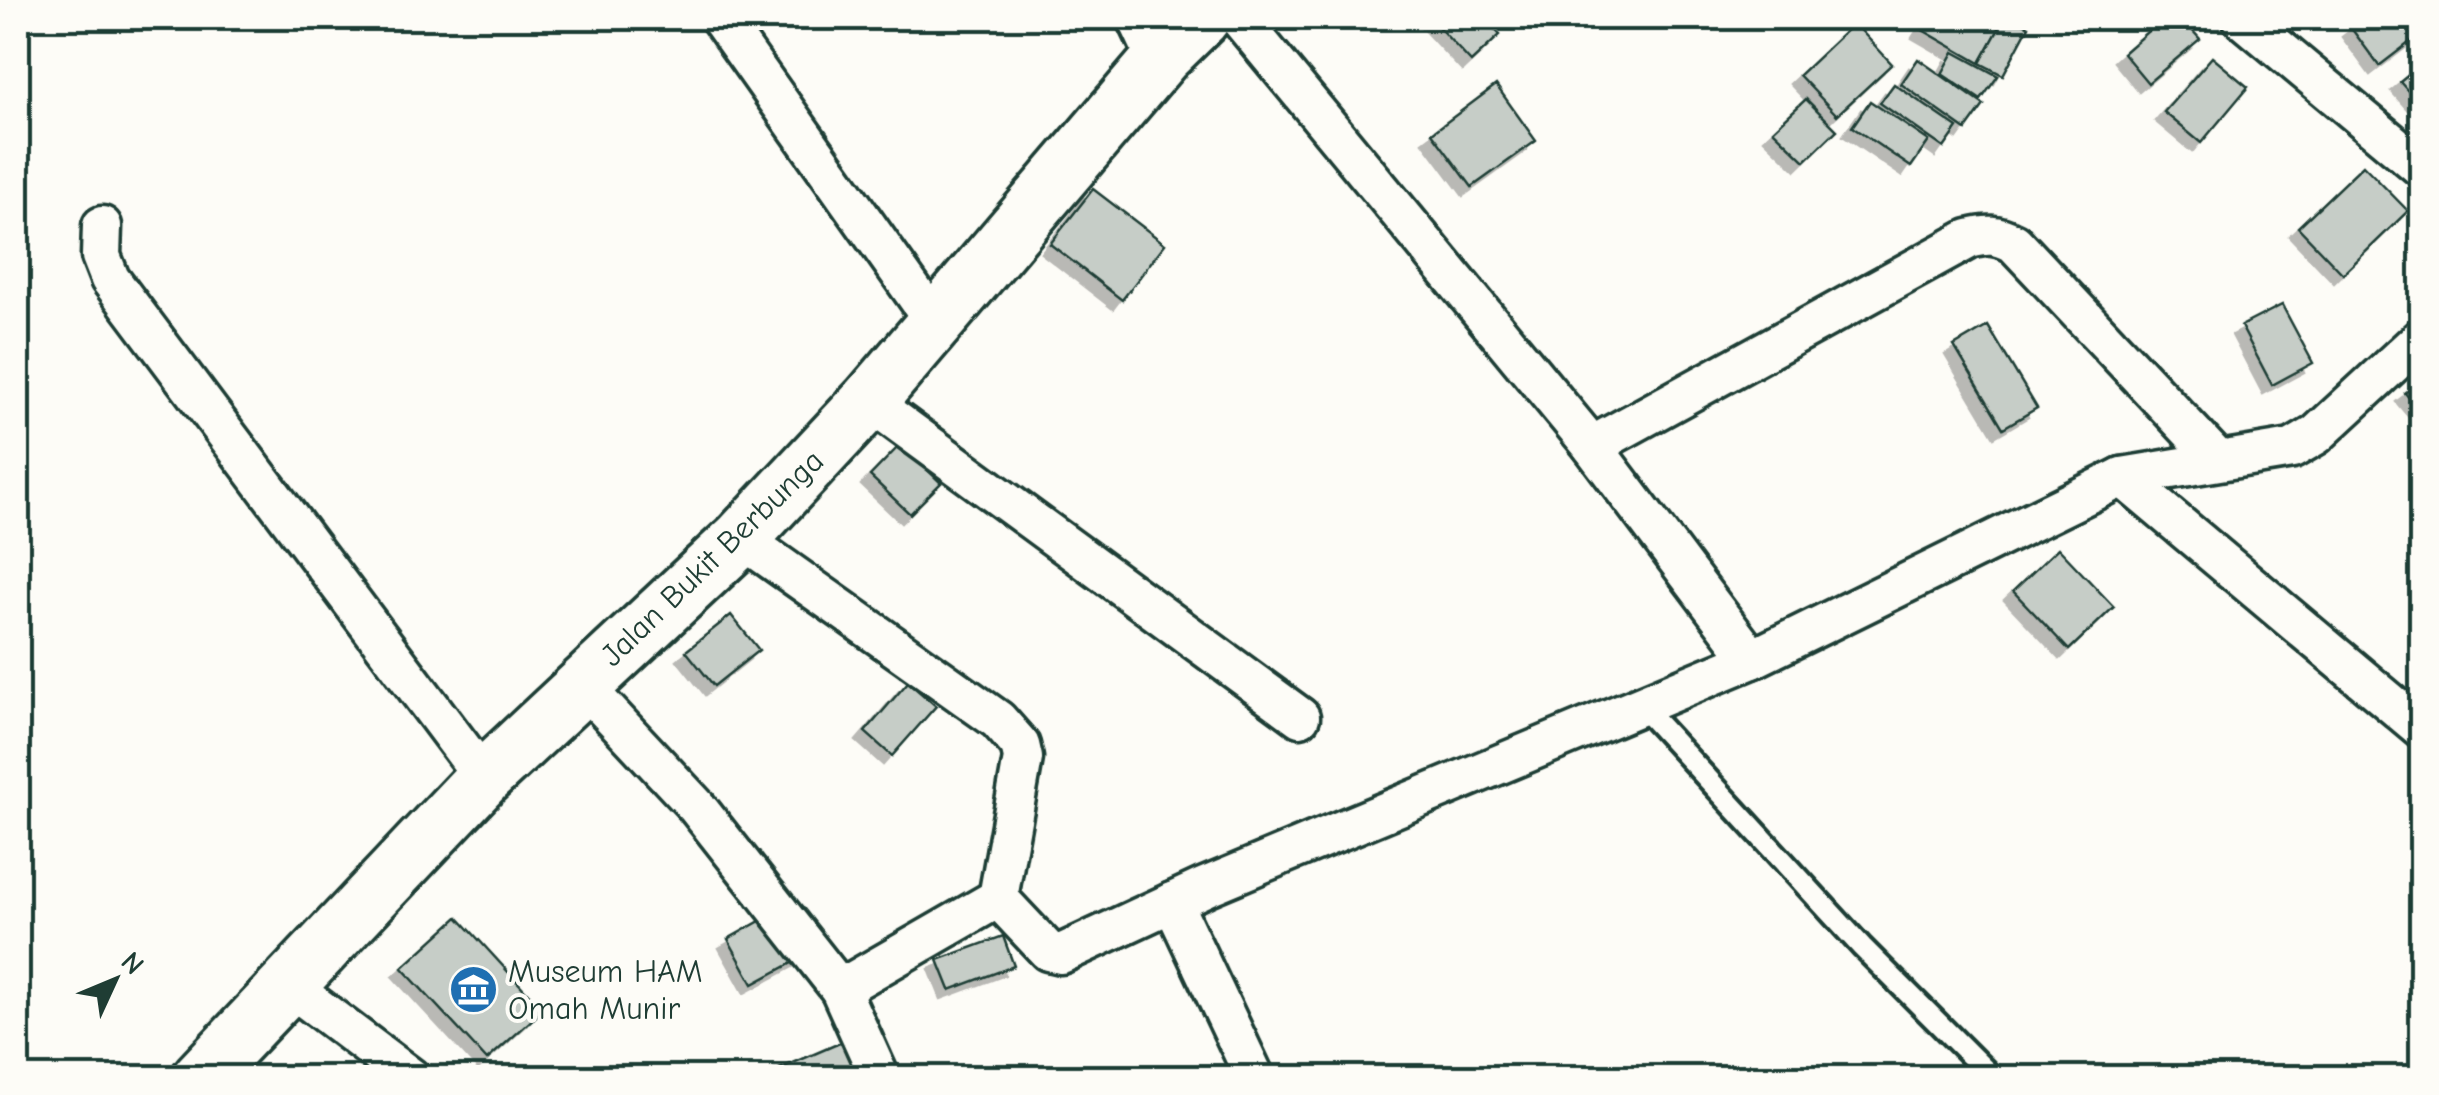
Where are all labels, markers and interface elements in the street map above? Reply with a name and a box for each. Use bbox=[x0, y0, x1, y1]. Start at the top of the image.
street label: Jalan Bukit Berbunga bbox=[593, 442, 831, 674]
north arrow bbox=[65, 930, 165, 1030]
text: N bbox=[114, 946, 150, 981]
place label: Museum HAM Omah Munir bbox=[508, 953, 702, 1027]
museum icon: Museum HAM Omah Munir bbox=[447, 963, 499, 1015]

